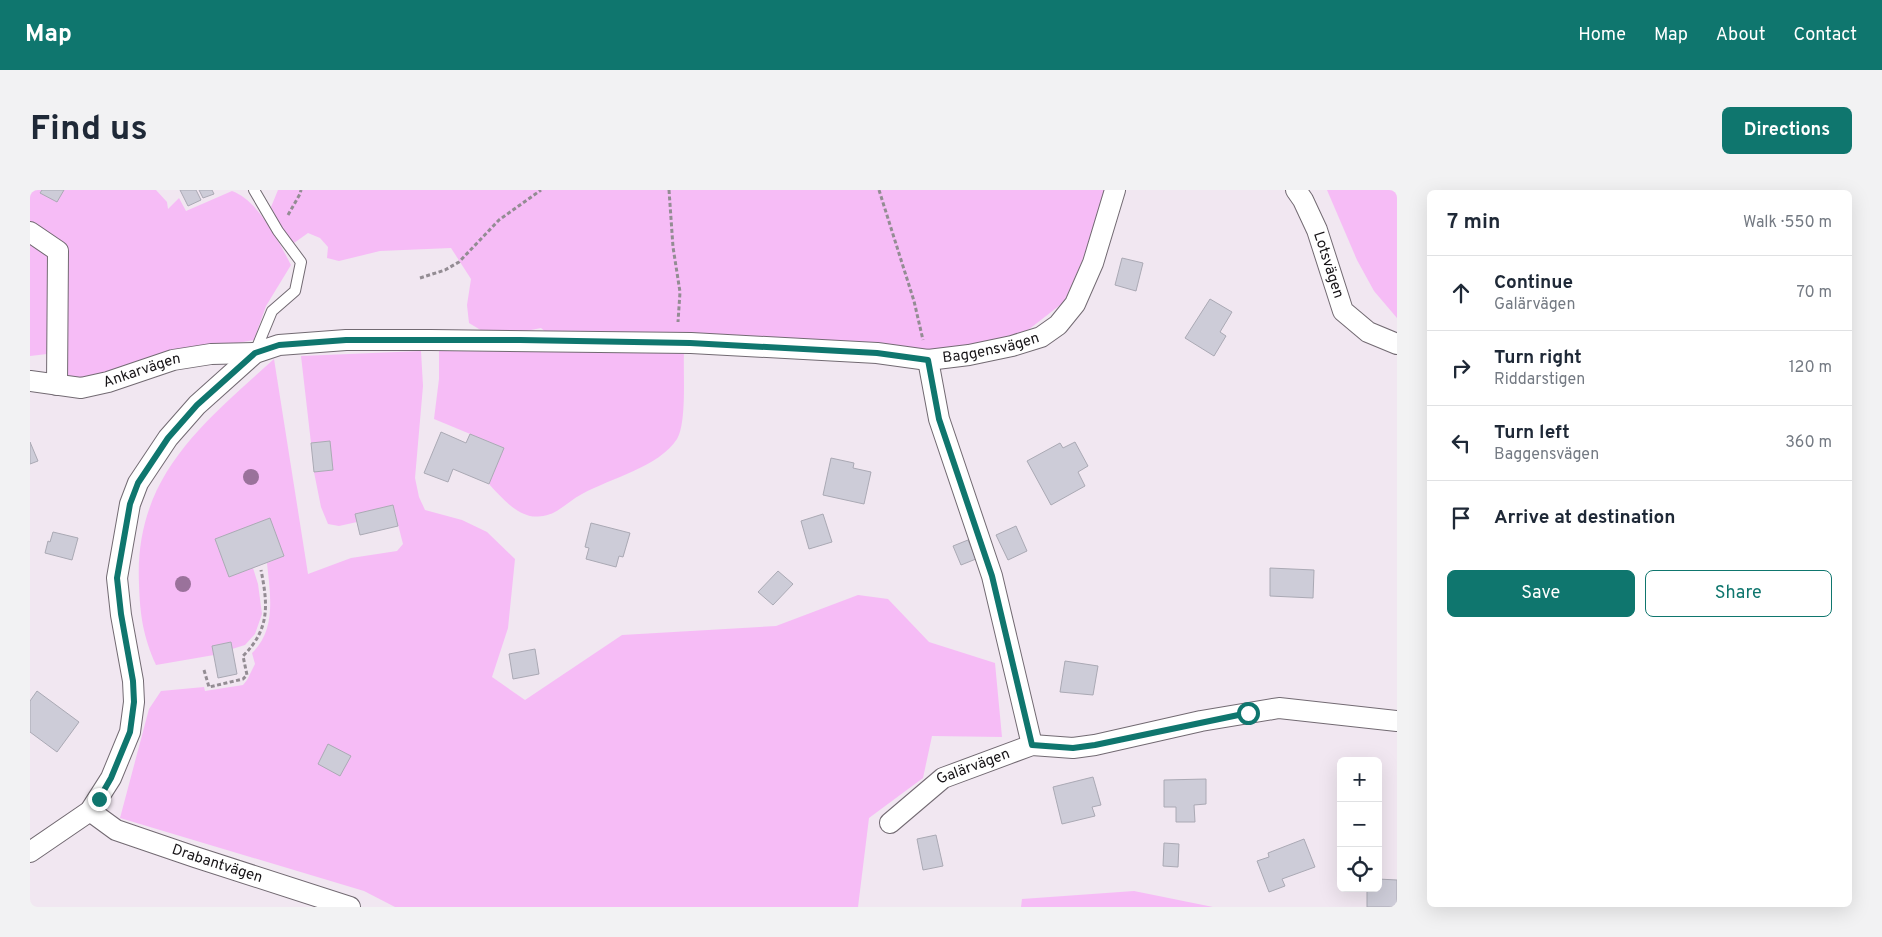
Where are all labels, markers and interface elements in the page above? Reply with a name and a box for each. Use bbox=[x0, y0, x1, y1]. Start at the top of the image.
text: Map bbox=[25, 20, 72, 50]
text: Home bbox=[1578, 24, 1626, 47]
text: Map bbox=[1654, 24, 1688, 47]
text: About bbox=[1716, 24, 1765, 47]
text: Contact bbox=[1793, 24, 1857, 47]
button: Directions bbox=[1722, 107, 1852, 154]
text: Find us bbox=[30, 108, 148, 152]
text: 7 min bbox=[1447, 209, 1500, 236]
text: Walk · 550 m bbox=[1743, 213, 1832, 233]
street label: Lotsvägen bbox=[1309, 229, 1348, 301]
text: Continue bbox=[1494, 271, 1573, 295]
icon: ahead bbox=[1447, 279, 1475, 307]
text: 70 m bbox=[1797, 283, 1832, 303]
text: Galärvägen bbox=[1494, 295, 1575, 315]
street label: Baggensvägen bbox=[941, 329, 1042, 368]
text: Turn right bbox=[1494, 346, 1582, 370]
street label: Ankarvägen bbox=[101, 349, 182, 392]
icon: right bbox=[1447, 354, 1475, 382]
text: 120 m bbox=[1789, 358, 1832, 378]
text: Riddarstigen bbox=[1494, 370, 1585, 390]
text: Turn left bbox=[1494, 421, 1570, 445]
icon: left bbox=[1447, 429, 1475, 457]
text: 360 m bbox=[1785, 433, 1832, 453]
text: Baggensvägen bbox=[1494, 445, 1599, 465]
icon: arrive bbox=[1447, 504, 1475, 532]
text: Arrive at destination bbox=[1494, 506, 1675, 530]
button: Save bbox=[1447, 570, 1635, 617]
button: Share bbox=[1645, 570, 1832, 617]
route start bbox=[1237, 702, 1260, 725]
street label: Galärvägen bbox=[932, 745, 1013, 789]
map controls bbox=[1337, 757, 1382, 892]
button: + bbox=[1337, 757, 1382, 802]
route end bbox=[88, 788, 111, 811]
button: − bbox=[1337, 802, 1382, 847]
street label: Drabantvägen bbox=[169, 840, 265, 888]
button: locate bbox=[1337, 847, 1382, 892]

